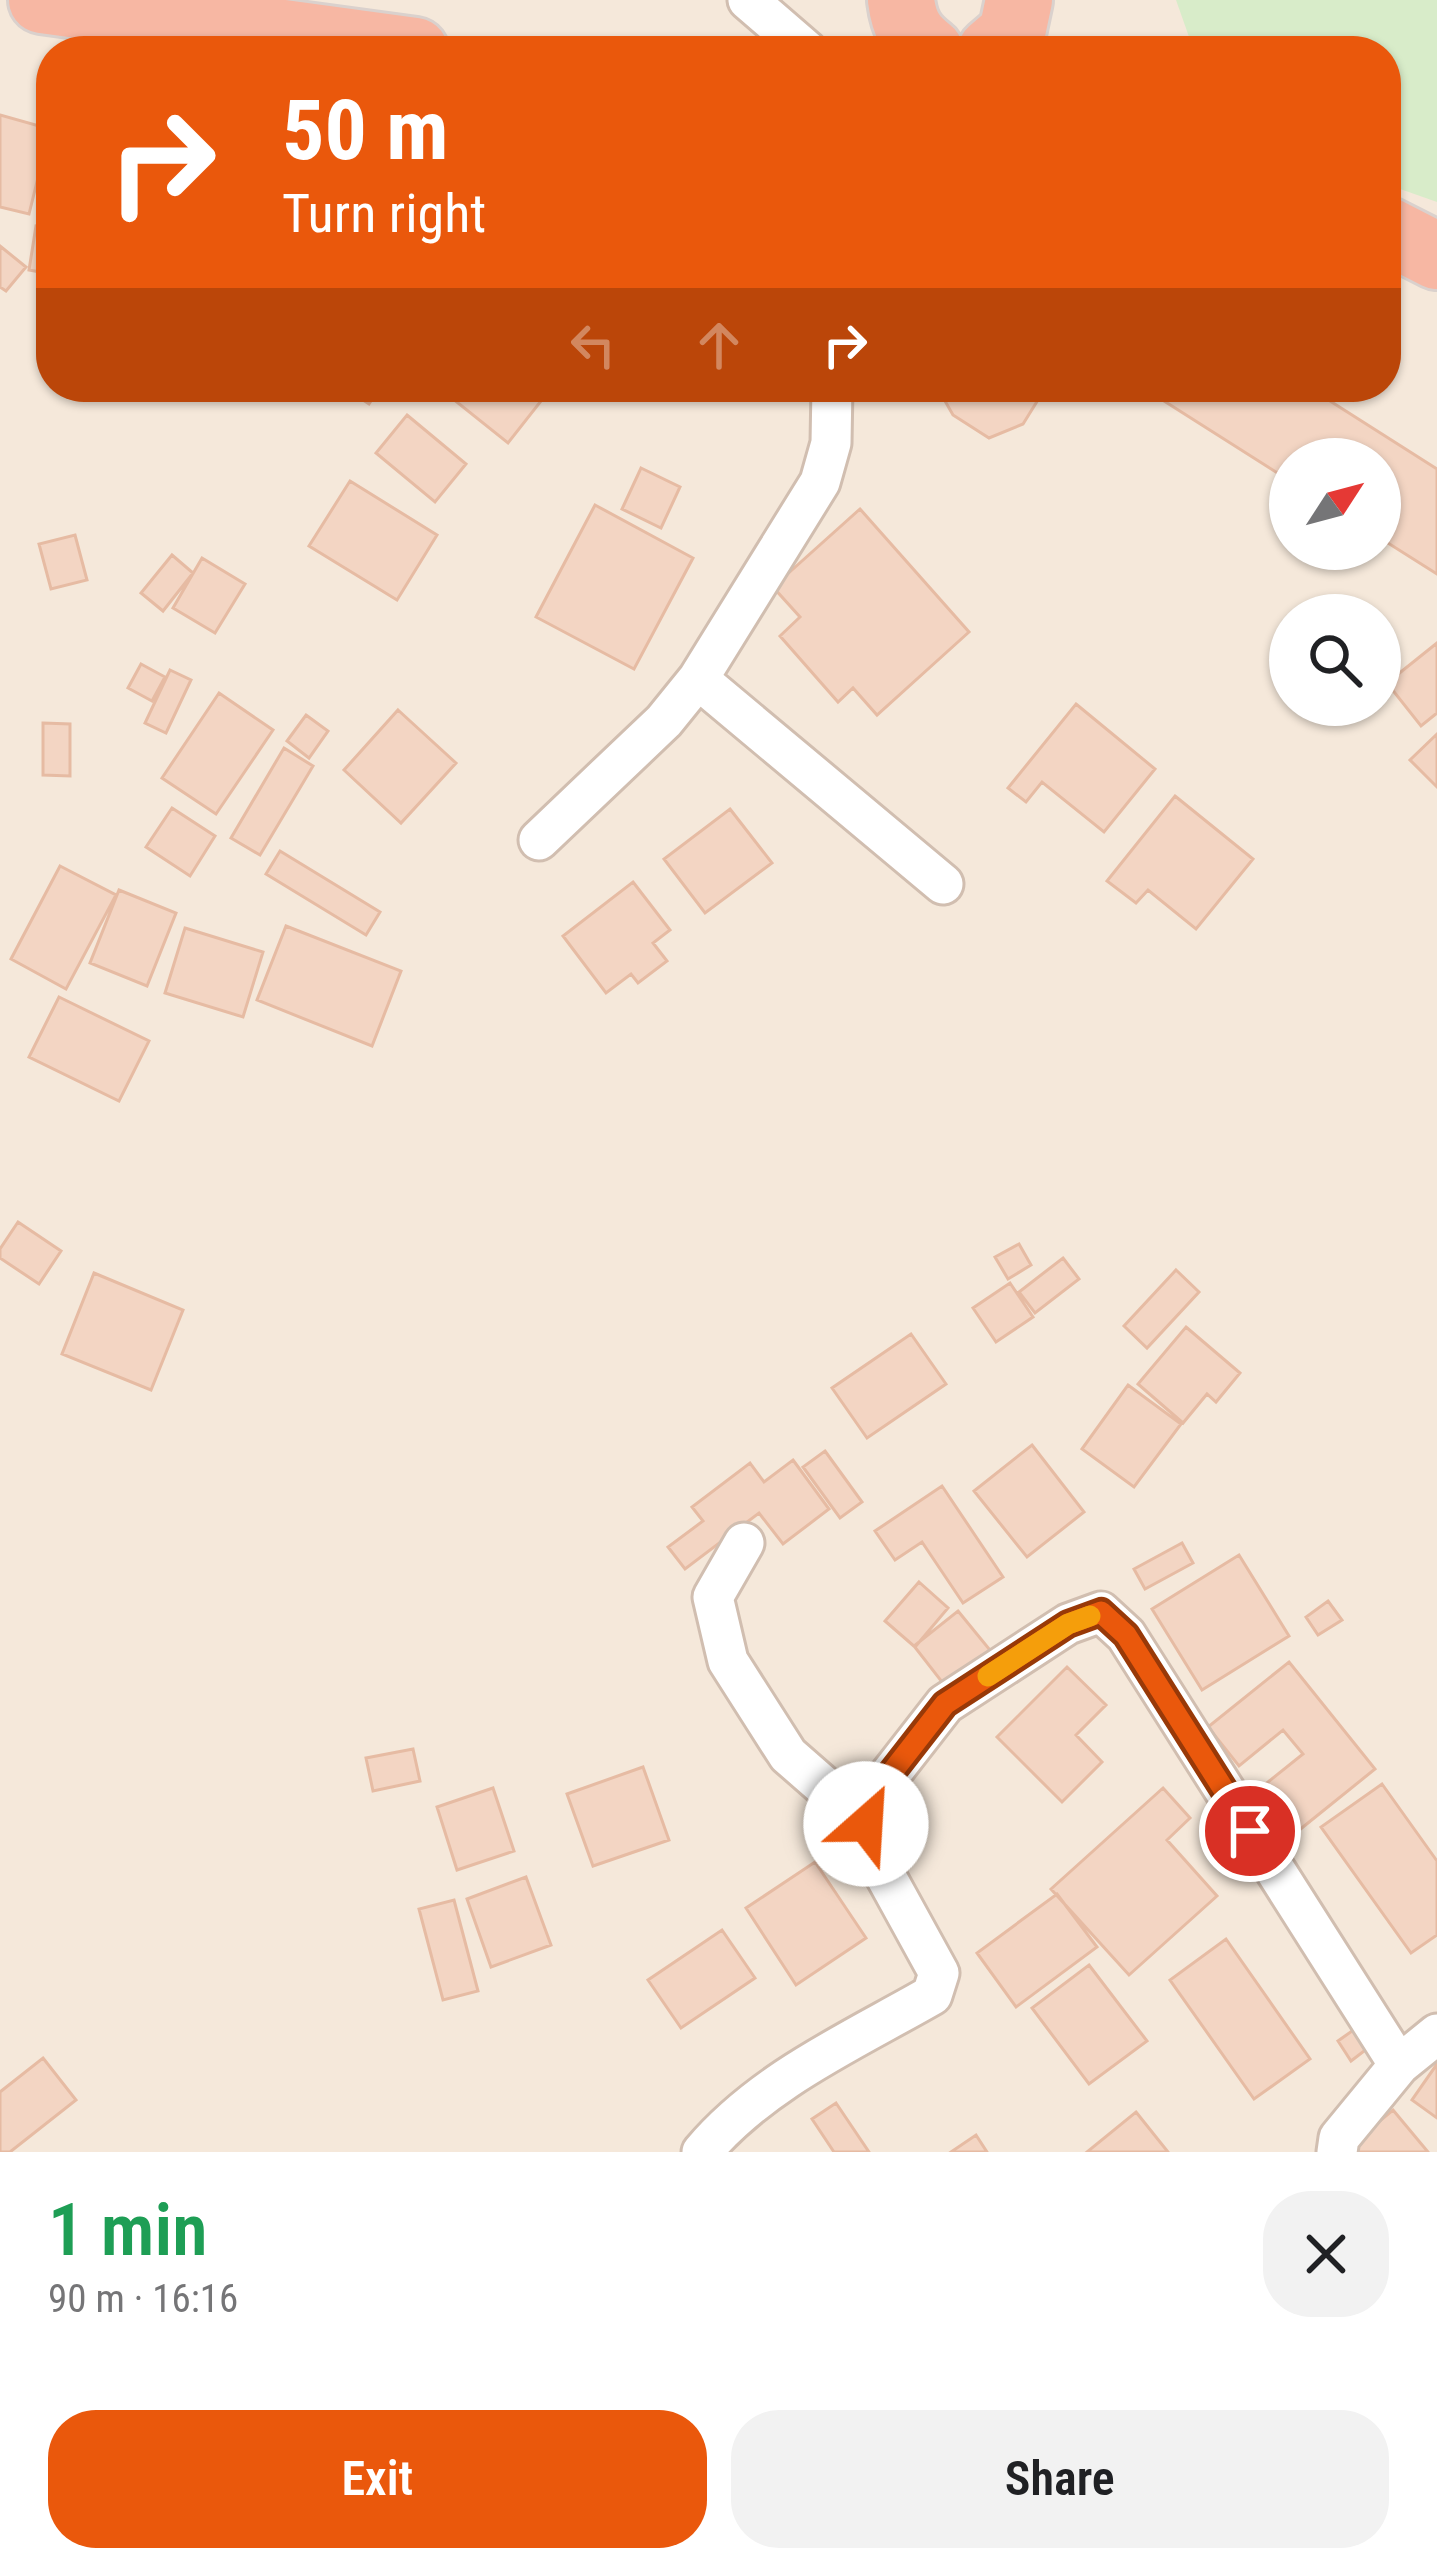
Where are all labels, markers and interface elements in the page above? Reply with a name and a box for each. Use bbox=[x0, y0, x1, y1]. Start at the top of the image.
text: 50 m bbox=[282, 81, 449, 180]
icon: right bbox=[84, 84, 240, 240]
text: Turn right bbox=[282, 182, 486, 245]
icon: left bbox=[560, 312, 626, 378]
icon: ahead bbox=[686, 312, 752, 378]
icon: right bbox=[812, 312, 878, 378]
north arrow bbox=[1269, 438, 1401, 570]
map controls bbox=[1269, 438, 1401, 726]
button: search bbox=[1269, 594, 1401, 726]
position arrow bbox=[803, 1761, 929, 1887]
pin bbox=[1199, 1780, 1301, 1882]
icon: arrive bbox=[1217, 1798, 1283, 1864]
text: 1 min bbox=[48, 2188, 207, 2273]
button: close bbox=[1263, 2191, 1389, 2317]
text: 90 m · 16:16 bbox=[48, 2276, 238, 2322]
button: Exit bbox=[48, 2410, 707, 2548]
button: Share bbox=[731, 2410, 1389, 2548]

